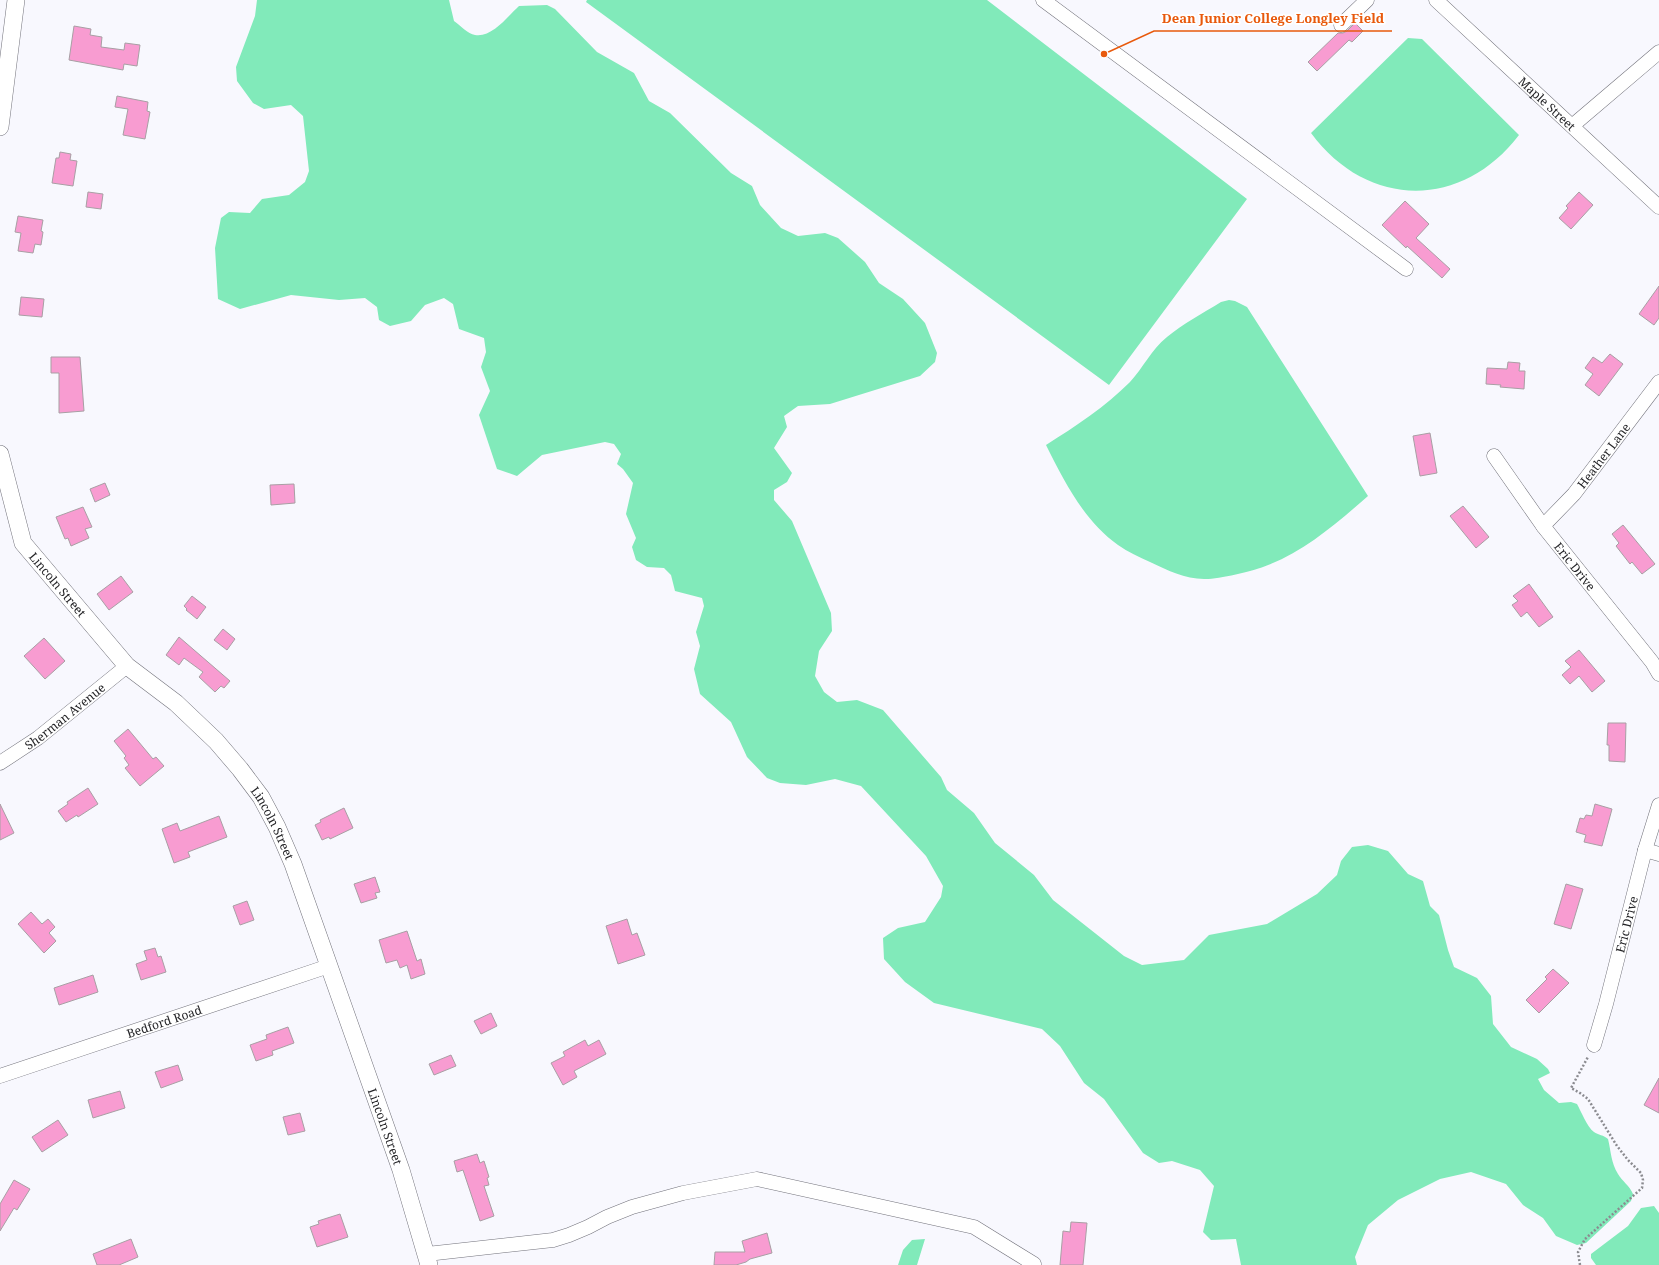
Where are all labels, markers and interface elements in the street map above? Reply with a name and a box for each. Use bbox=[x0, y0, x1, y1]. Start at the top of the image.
callout: Dean Junior College Longley Field bbox=[1154, 6, 1392, 31]
text: Dean Junior College Longley Field bbox=[1162, 9, 1385, 27]
street label: Maple Street bbox=[1515, 73, 1580, 134]
street label: Heather Lane bbox=[1573, 419, 1634, 492]
street label: Eric Drive bbox=[1551, 538, 1600, 594]
street label: Lincoln Street bbox=[26, 548, 90, 620]
street label: Sherman Avenue bbox=[21, 679, 108, 753]
street label: Lincoln Street bbox=[247, 783, 299, 862]
street label: Eric Drive bbox=[1611, 894, 1642, 954]
street label: Bedford Road bbox=[124, 1000, 204, 1042]
street label: Lincoln Street bbox=[364, 1086, 407, 1167]

